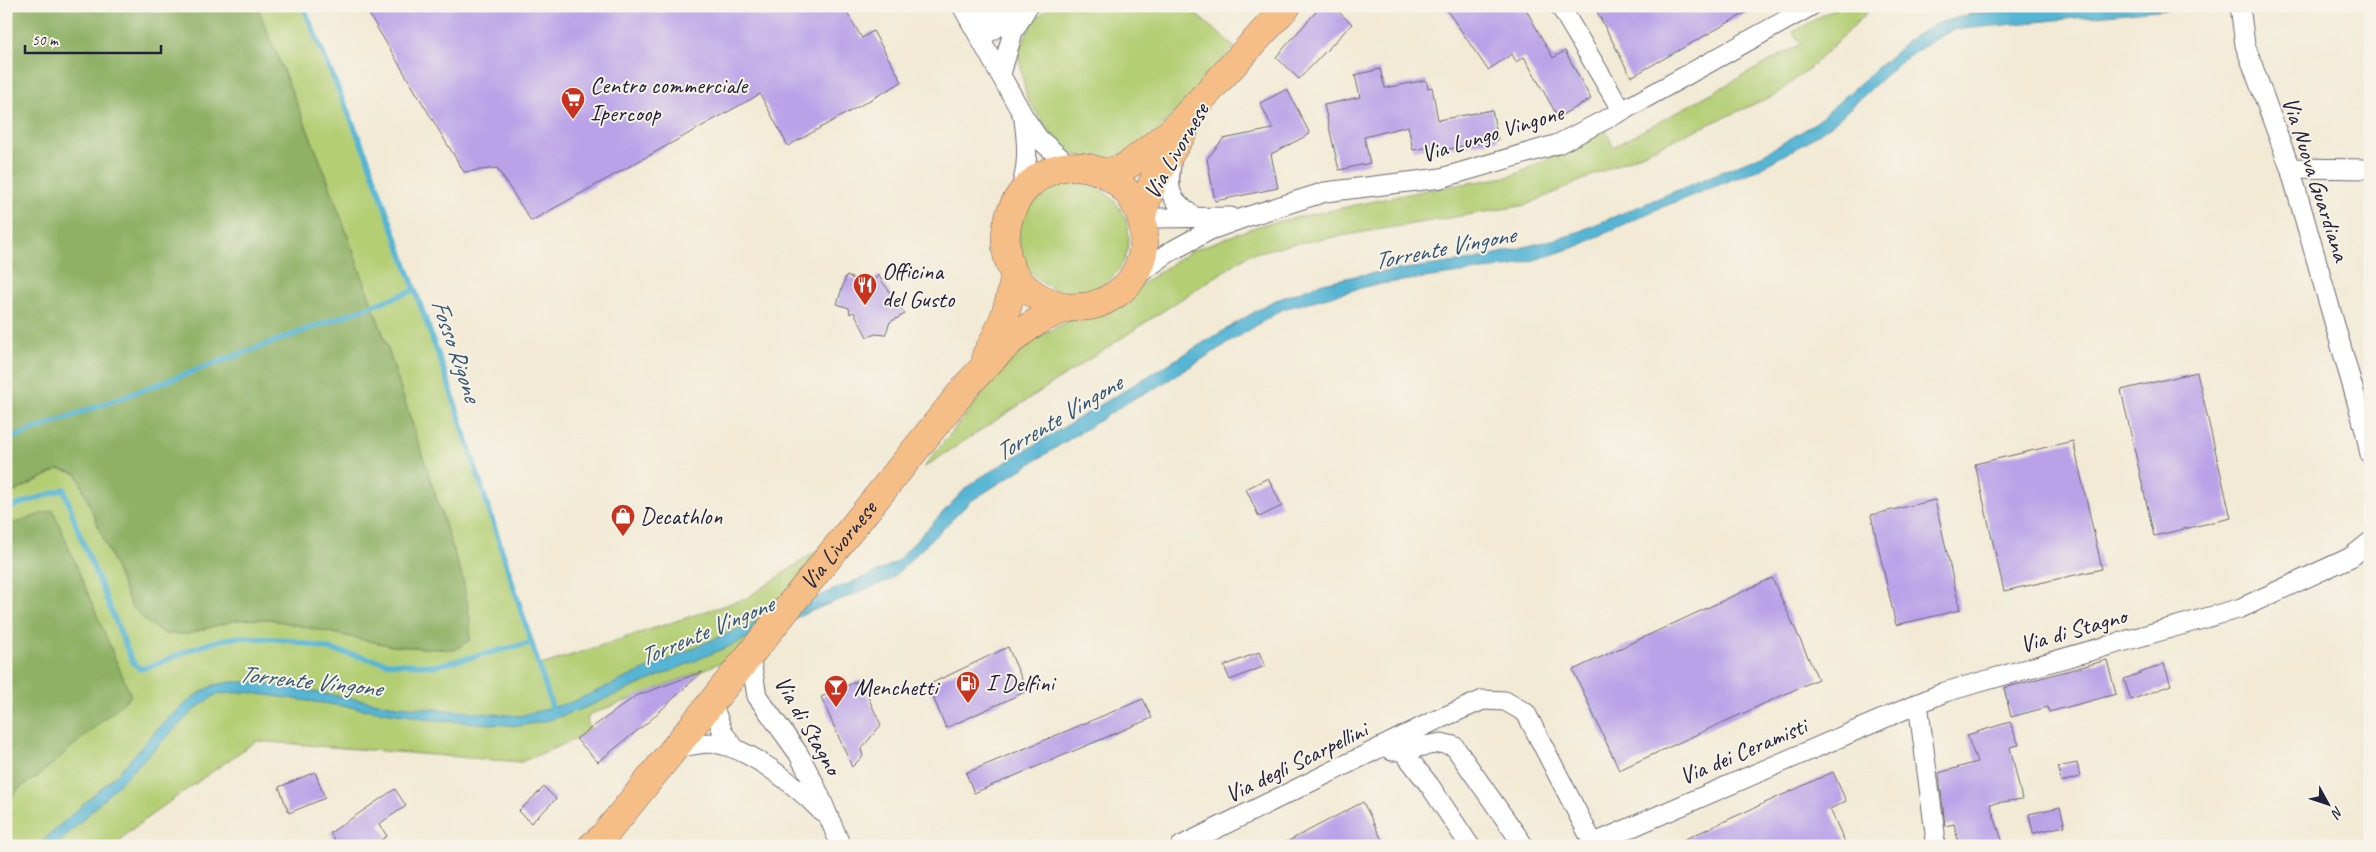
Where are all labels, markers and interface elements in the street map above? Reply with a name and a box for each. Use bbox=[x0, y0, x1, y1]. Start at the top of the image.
scale bar bbox=[25, 22, 161, 54]
text: 50 m bbox=[32, 31, 59, 50]
place label: Centro commerciale Ipercoop bbox=[590, 70, 749, 128]
supermarket icon: Centro commerciale Ipercoop bbox=[560, 86, 586, 120]
street label: Via Nuova Guardiana bbox=[2275, 93, 2357, 266]
street label: Via Livornese bbox=[1136, 96, 1217, 204]
street label: Via Lungo Vingone bbox=[1417, 97, 1569, 169]
water label: Torrente Vingone bbox=[1371, 218, 1521, 277]
place label: Officina del Gusto bbox=[882, 256, 956, 314]
restaurant icon: Officina del Gusto bbox=[852, 272, 878, 306]
water label: Fosso Rigone bbox=[424, 295, 490, 409]
water label: Torrente Vingone bbox=[988, 365, 1131, 469]
street label: Via Livornese bbox=[793, 493, 885, 596]
place label: Decathlon bbox=[640, 501, 722, 531]
shop icon: Decathlon bbox=[610, 503, 636, 537]
water label: Torrente Vingone bbox=[634, 587, 782, 674]
street label: Via di Stagno bbox=[2016, 600, 2132, 659]
water label: Torrente Vingone bbox=[237, 658, 387, 705]
place label: I Delfini bbox=[986, 668, 1056, 698]
street label: Via di Stagno bbox=[768, 670, 850, 782]
fuel station icon: I Delfini bbox=[955, 670, 981, 704]
place label: Menchetti bbox=[854, 672, 941, 702]
bar icon: Menchetti bbox=[823, 674, 849, 708]
street label: Via dei Ceramisti bbox=[1675, 710, 1813, 791]
street label: Via degli Scarpellini bbox=[1220, 714, 1374, 809]
north arrow bbox=[2304, 780, 2354, 830]
text: N bbox=[2327, 803, 2347, 823]

